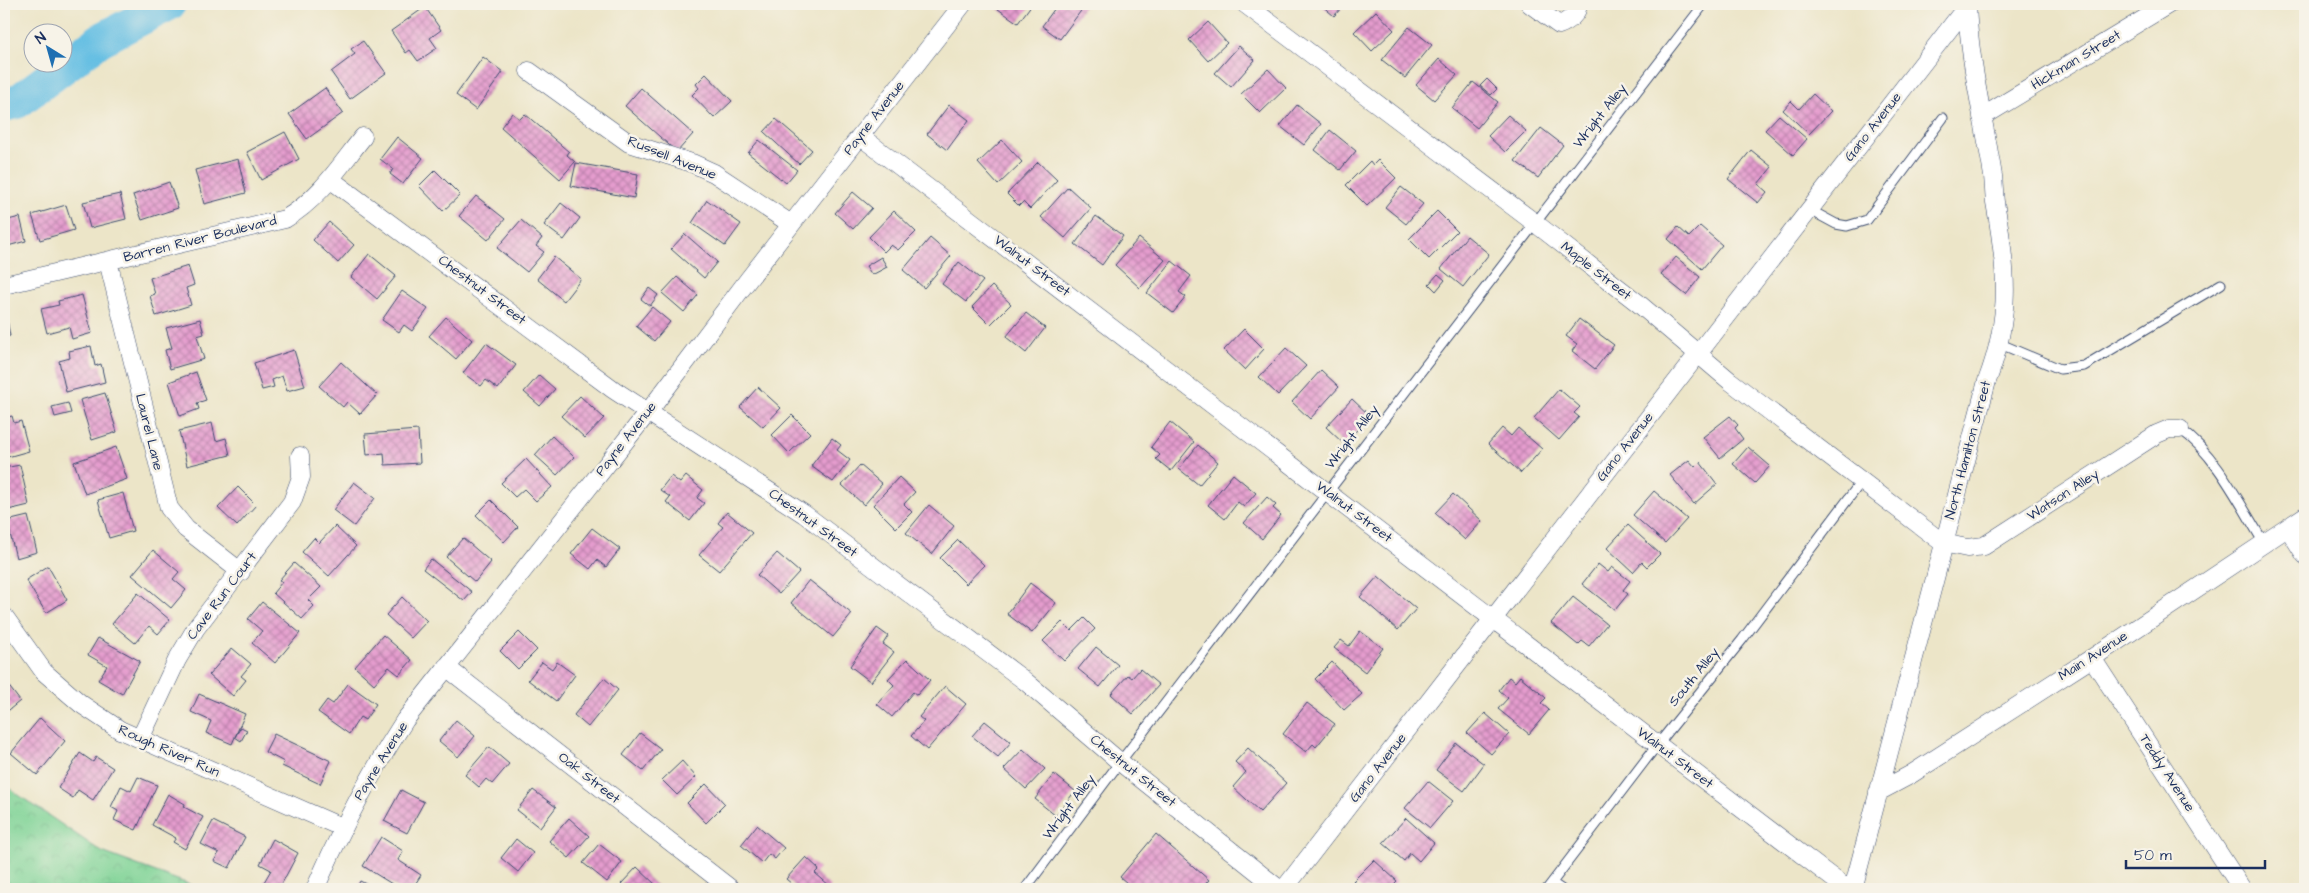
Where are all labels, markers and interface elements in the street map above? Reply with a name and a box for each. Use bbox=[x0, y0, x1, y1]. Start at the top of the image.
north arrow bbox=[22, 22, 72, 72]
street label: Hickman Street bbox=[2027, 25, 2125, 95]
text: N bbox=[31, 28, 50, 49]
street label: Payne Avenue bbox=[839, 76, 910, 159]
street label: Wright Alley bbox=[1568, 79, 1632, 153]
street label: Gano Avenue bbox=[1840, 88, 1907, 166]
street label: Russell Avenue bbox=[625, 131, 720, 185]
street label: Barren River Boulevard bbox=[121, 210, 279, 268]
street label: Walnut Street bbox=[990, 231, 1075, 302]
street label: Maple Street bbox=[1556, 237, 1636, 305]
street label: Chestnut Street bbox=[434, 250, 530, 330]
street label: North Hamilton Street bbox=[1940, 378, 1996, 522]
street label: Laurel Lane bbox=[130, 392, 168, 473]
street label: Payne Avenue bbox=[591, 397, 662, 480]
street label: Wright Alley bbox=[1320, 400, 1384, 474]
street label: Gano Avenue bbox=[1592, 408, 1659, 486]
street label: Watson Alley bbox=[2023, 464, 2103, 526]
street label: Walnut Street bbox=[1312, 477, 1397, 548]
street label: Chestnut Street bbox=[764, 484, 862, 562]
street label: Cave Run Court bbox=[182, 548, 262, 644]
street label: Main Avenue bbox=[2054, 626, 2132, 686]
street label: South Alley bbox=[1664, 643, 1724, 711]
street label: Payne Avenue bbox=[349, 717, 413, 804]
street label: Rough River Run bbox=[115, 720, 223, 782]
street label: Walnut Street bbox=[1633, 723, 1718, 794]
street label: Gano Avenue bbox=[1345, 729, 1412, 807]
street label: Chestnut Street bbox=[1086, 730, 1181, 812]
street label: Teddy Avenue bbox=[2134, 730, 2200, 816]
street label: Oak Street bbox=[554, 747, 625, 809]
street label: Wright Alley bbox=[1038, 770, 1100, 844]
scale bar bbox=[2126, 838, 2265, 870]
text: 50 m bbox=[2134, 845, 2172, 866]

